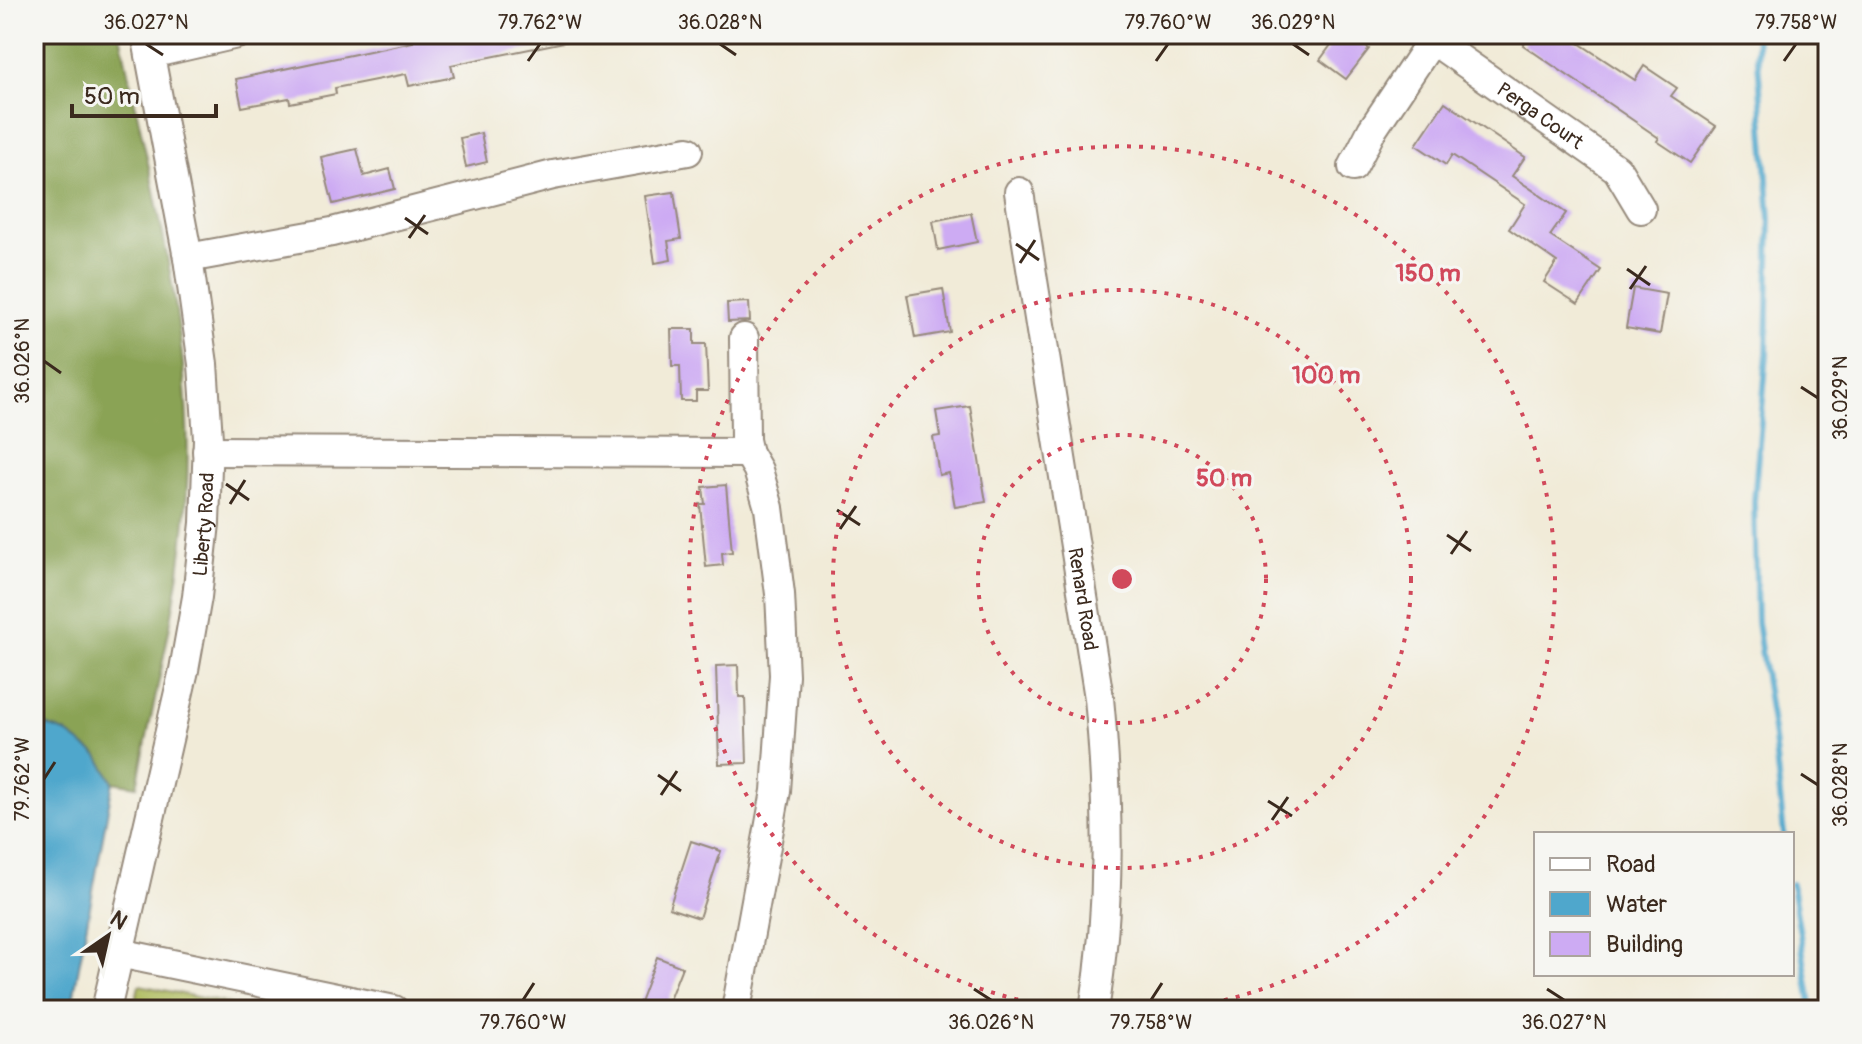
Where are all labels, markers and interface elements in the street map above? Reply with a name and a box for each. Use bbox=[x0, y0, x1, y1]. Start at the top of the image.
text: 36.027°N bbox=[104, 10, 188, 35]
text: 79.762°W bbox=[498, 10, 582, 35]
text: 36.028°N bbox=[678, 10, 762, 35]
text: 79.760°W bbox=[1125, 10, 1211, 35]
text: 36.029°N bbox=[1251, 10, 1335, 35]
text: 79.758°W bbox=[1755, 10, 1837, 35]
scale bar bbox=[72, 68, 216, 118]
street label: Perga Court bbox=[1492, 77, 1589, 155]
text: 50 m bbox=[84, 82, 140, 111]
text: 150 m bbox=[1395, 259, 1461, 288]
text: 36.026°N bbox=[10, 318, 35, 404]
text: 36.029°N bbox=[1828, 356, 1853, 440]
text: 100 m bbox=[1292, 361, 1360, 390]
text: 50 m bbox=[1196, 464, 1252, 493]
street label: Liberty Road bbox=[187, 472, 220, 578]
street label: Renard Road bbox=[1062, 546, 1103, 652]
centre of rings bbox=[1108, 565, 1136, 593]
text: 79.762°W bbox=[10, 737, 35, 821]
text: 36.028°N bbox=[1828, 743, 1853, 827]
legend bbox=[1534, 832, 1794, 976]
text: Road bbox=[1606, 850, 1656, 879]
text: Water bbox=[1606, 890, 1667, 919]
north arrow bbox=[68, 896, 148, 976]
text: N bbox=[105, 904, 133, 936]
text: Building bbox=[1606, 930, 1683, 959]
text: 79.760°W bbox=[480, 1010, 566, 1035]
text: 36.026°N bbox=[948, 1010, 1034, 1035]
text: 79.758°W bbox=[1110, 1010, 1192, 1035]
text: 36.027°N bbox=[1522, 1010, 1606, 1035]

